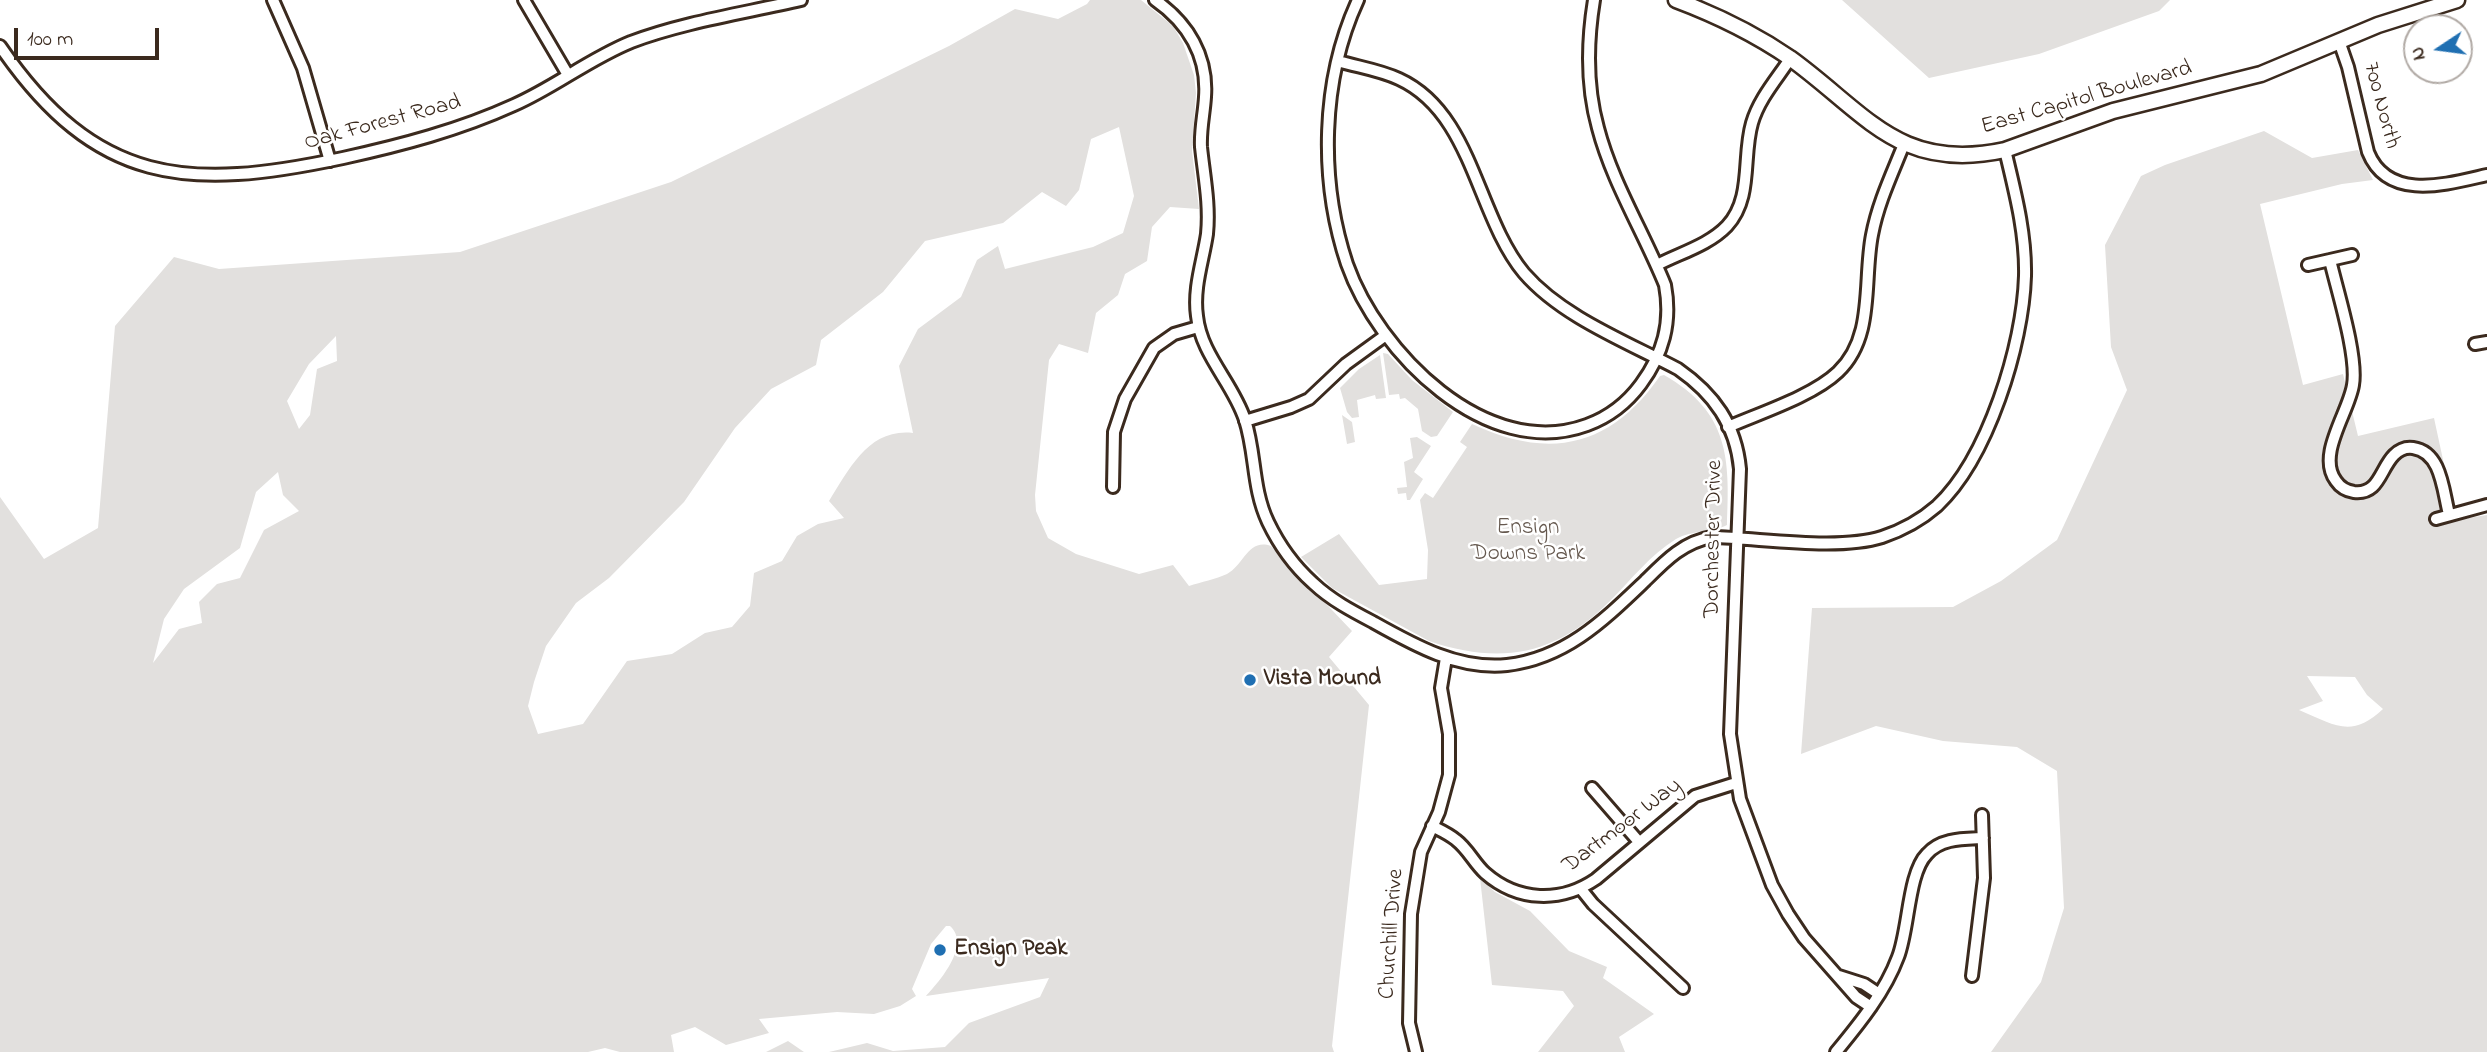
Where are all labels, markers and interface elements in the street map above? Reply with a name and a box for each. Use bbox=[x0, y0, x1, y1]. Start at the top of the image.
scale bar bbox=[18, 14, 163, 58]
north arrow bbox=[2403, 14, 2473, 84]
text: 100 m bbox=[27, 25, 73, 55]
text: N bbox=[2404, 44, 2434, 63]
street label: East Capitol Boulevard bbox=[1978, 56, 2196, 142]
street label: 700 North bbox=[2355, 60, 2405, 152]
street label: Oak Forest Road bbox=[302, 90, 464, 158]
street label: Dorchester Drive bbox=[1700, 460, 1730, 618]
park label: Ensign Downs Park bbox=[1471, 515, 1585, 569]
place label: Vista Mound bbox=[1264, 666, 1381, 694]
marker: Vista Mound bbox=[1242, 672, 1258, 688]
street label: Dartmoor Way bbox=[1558, 773, 1688, 881]
street label: Churchill Drive bbox=[1375, 868, 1411, 1000]
place label: Ensign Peak bbox=[954, 936, 1067, 964]
marker: Ensign Peak bbox=[932, 942, 948, 958]

